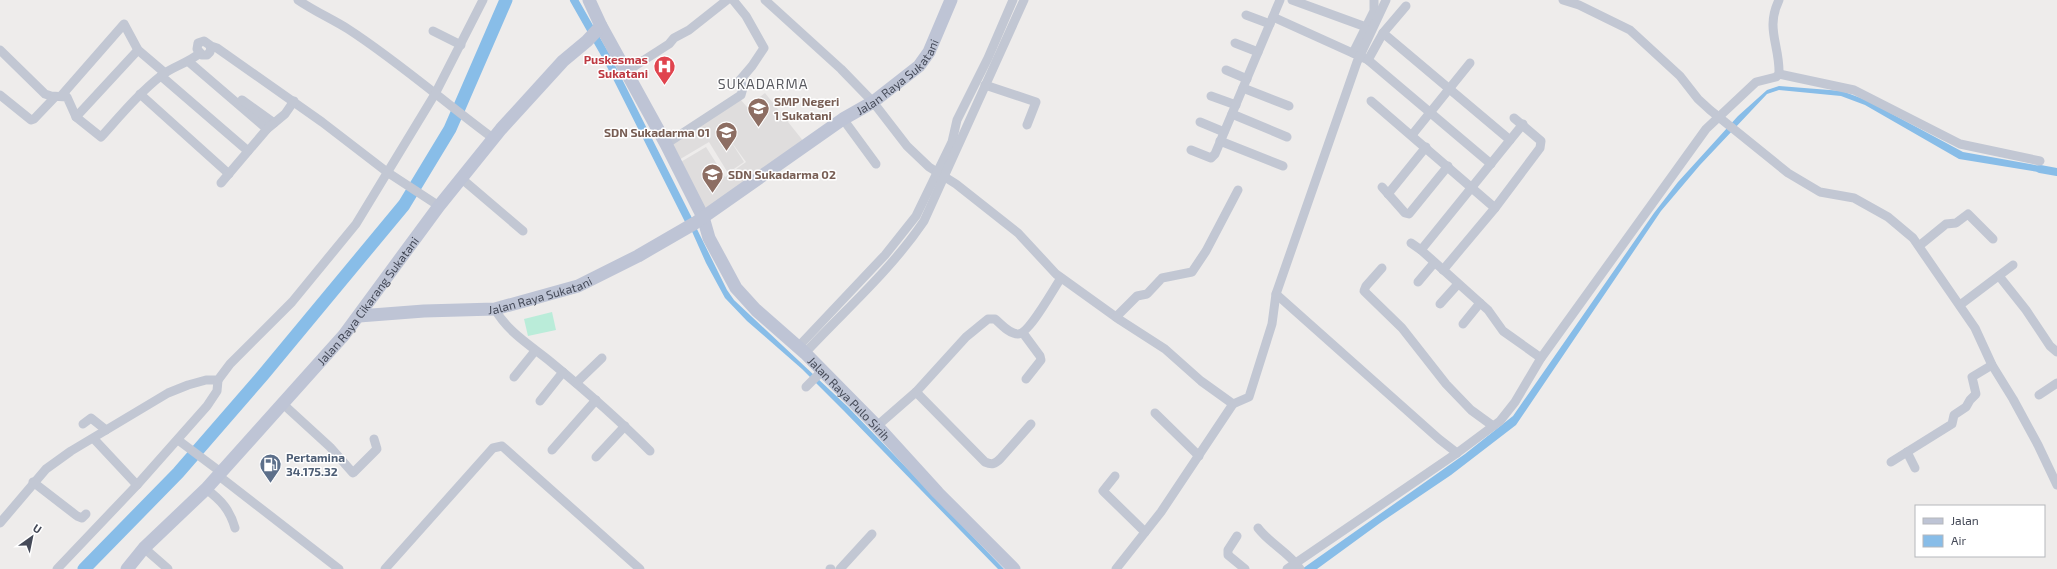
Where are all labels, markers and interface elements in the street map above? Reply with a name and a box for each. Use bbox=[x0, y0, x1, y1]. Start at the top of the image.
street label: Jalan Raya Sukatani bbox=[854, 37, 941, 117]
place label: Puskesmas Sukatani bbox=[584, 52, 648, 80]
hospital icon: Puskesmas Sukatani bbox=[651, 53, 677, 86]
district label: SUKADARMA bbox=[718, 75, 808, 92]
place label: SMP Negeri 1 Sukatani bbox=[774, 94, 839, 122]
school or university icon: SMP Negeri 1 Sukatani bbox=[745, 95, 771, 128]
school or university icon: SDN Sukadarma 01 bbox=[713, 119, 739, 152]
place label: SDN Sukadarma 01 bbox=[604, 125, 710, 139]
school or university icon: SDN Sukadarma 02 bbox=[699, 161, 725, 194]
place label: SDN Sukadarma 02 bbox=[728, 167, 836, 181]
street label: Jalan Raya Cikarang Sukatani bbox=[314, 234, 421, 367]
street label: Jalan Raya Sukatani bbox=[488, 273, 594, 317]
street label: Jalan Raya Pulo Sirih bbox=[805, 353, 893, 443]
place label: Pertamina 34.175.32 bbox=[286, 450, 345, 478]
fuel station icon: Pertamina 34.175.32 bbox=[257, 451, 283, 484]
legend bbox=[1915, 505, 2045, 557]
text: Jalan bbox=[1951, 513, 1979, 527]
north arrow bbox=[12, 517, 52, 557]
text: U bbox=[31, 521, 44, 536]
text: Air bbox=[1951, 533, 1966, 547]

